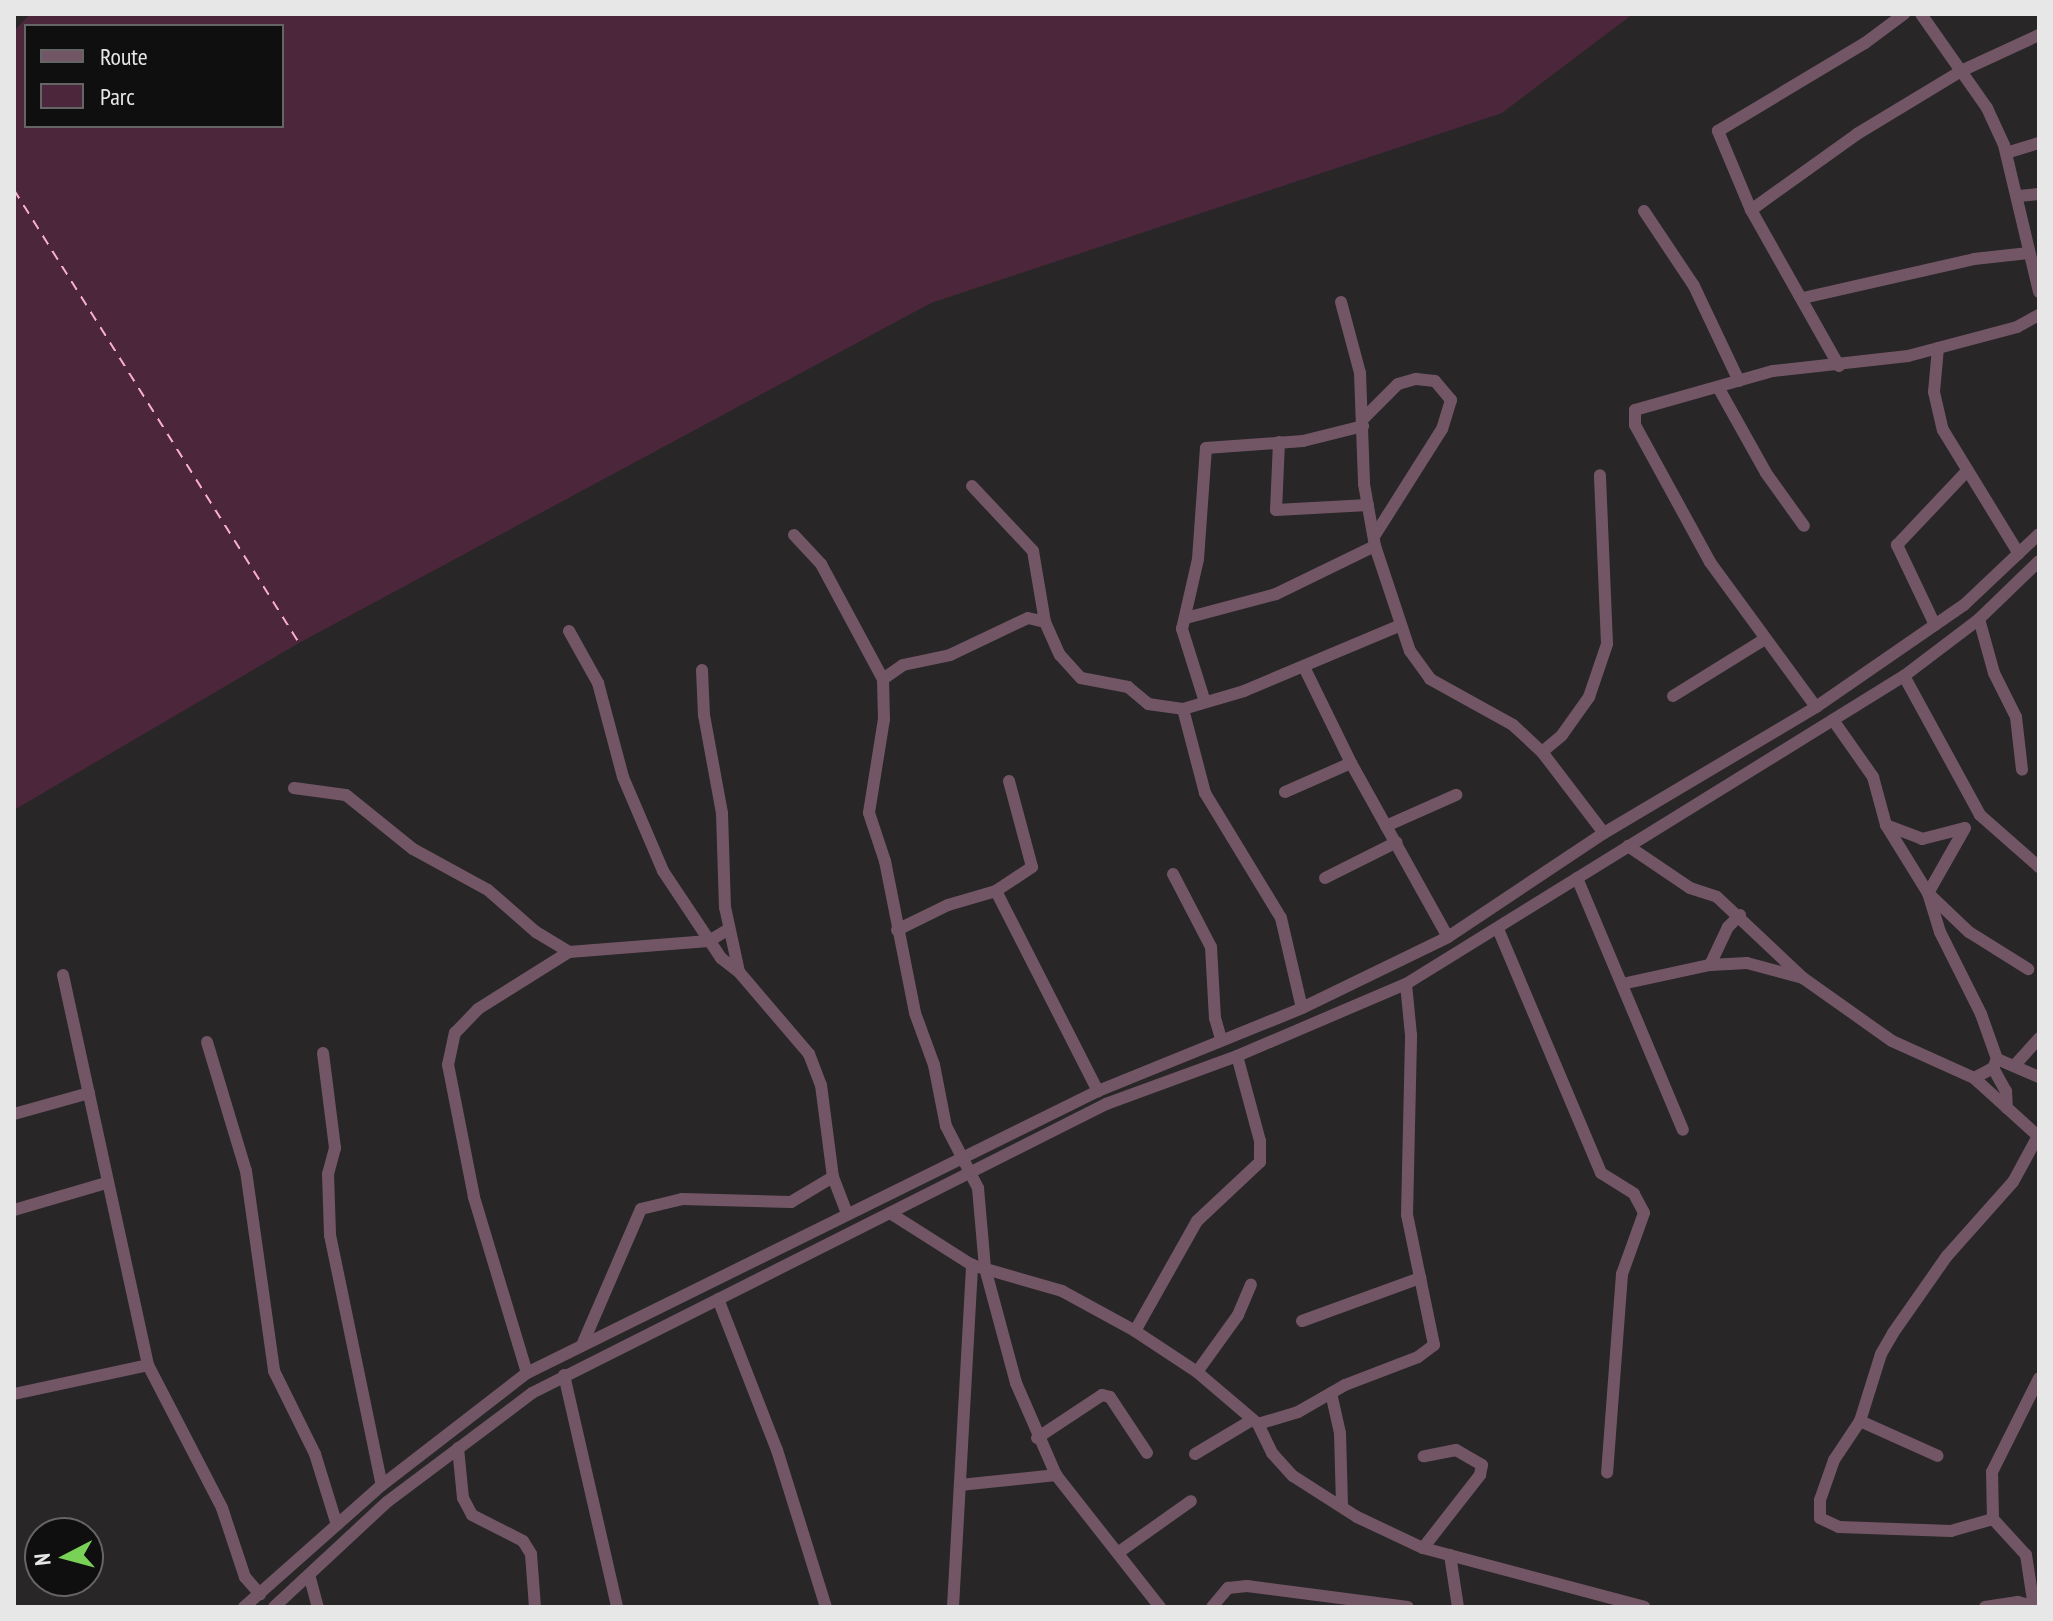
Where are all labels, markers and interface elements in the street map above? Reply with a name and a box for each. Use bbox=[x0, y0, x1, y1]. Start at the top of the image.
legend bbox=[24, 24, 284, 128]
text: Route bbox=[100, 41, 148, 72]
text: Parc bbox=[100, 81, 135, 112]
north arrow bbox=[24, 1517, 104, 1597]
text: N bbox=[28, 1552, 57, 1567]

